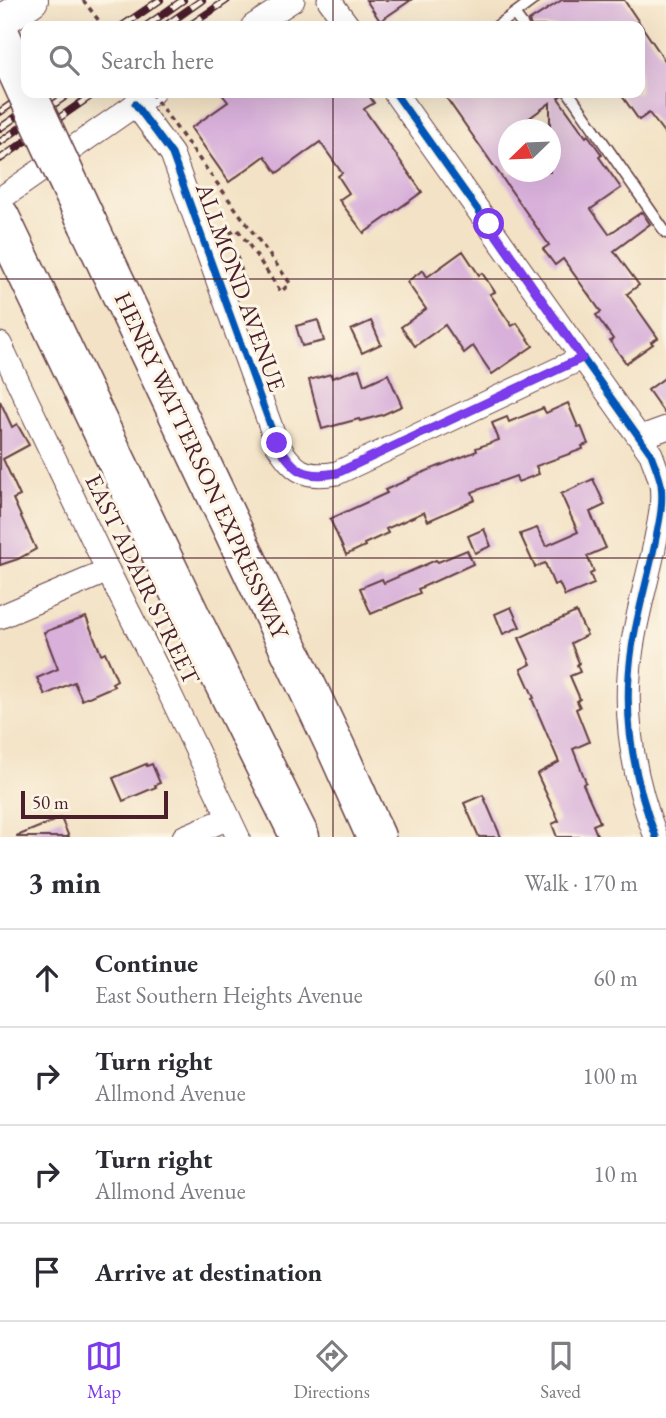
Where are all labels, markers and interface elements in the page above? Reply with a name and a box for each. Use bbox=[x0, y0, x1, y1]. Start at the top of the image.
search box bbox=[21, 21, 645, 98]
icon: search bbox=[45, 41, 83, 79]
text: Search here bbox=[101, 43, 214, 77]
north arrow bbox=[498, 119, 561, 182]
street label: ALLMOND AVENUE bbox=[189, 178, 293, 396]
route start bbox=[473, 208, 504, 239]
street label: HENRY WATTERSON EXPRESSWAY bbox=[108, 287, 297, 644]
route end bbox=[261, 427, 292, 458]
street label: EAST ADAIR STREET bbox=[79, 469, 208, 690]
scale bar bbox=[21, 788, 168, 820]
text: 50 m bbox=[32, 790, 69, 815]
text: 3 min bbox=[28, 863, 101, 902]
text: Walk · 170 m bbox=[524, 868, 638, 898]
text: Continue bbox=[95, 946, 198, 980]
icon: ahead bbox=[28, 959, 66, 997]
text: 60 m bbox=[593, 963, 638, 993]
text: East Southern Heights Avenue bbox=[95, 980, 363, 1010]
text: Turn right bbox=[95, 1044, 213, 1078]
icon: right bbox=[28, 1057, 66, 1095]
text: 100 m bbox=[582, 1061, 638, 1091]
text: Allmond Avenue bbox=[95, 1078, 246, 1108]
text: Turn right bbox=[95, 1142, 213, 1176]
icon: right bbox=[28, 1155, 66, 1193]
text: 10 m bbox=[593, 1159, 638, 1189]
text: Allmond Avenue bbox=[95, 1176, 246, 1206]
icon: arrive bbox=[28, 1253, 66, 1291]
text: Arrive at destination bbox=[95, 1255, 322, 1289]
tab: Map bbox=[85, 1337, 123, 1404]
tab: Directions bbox=[293, 1337, 370, 1404]
tab: Saved bbox=[540, 1337, 581, 1404]

